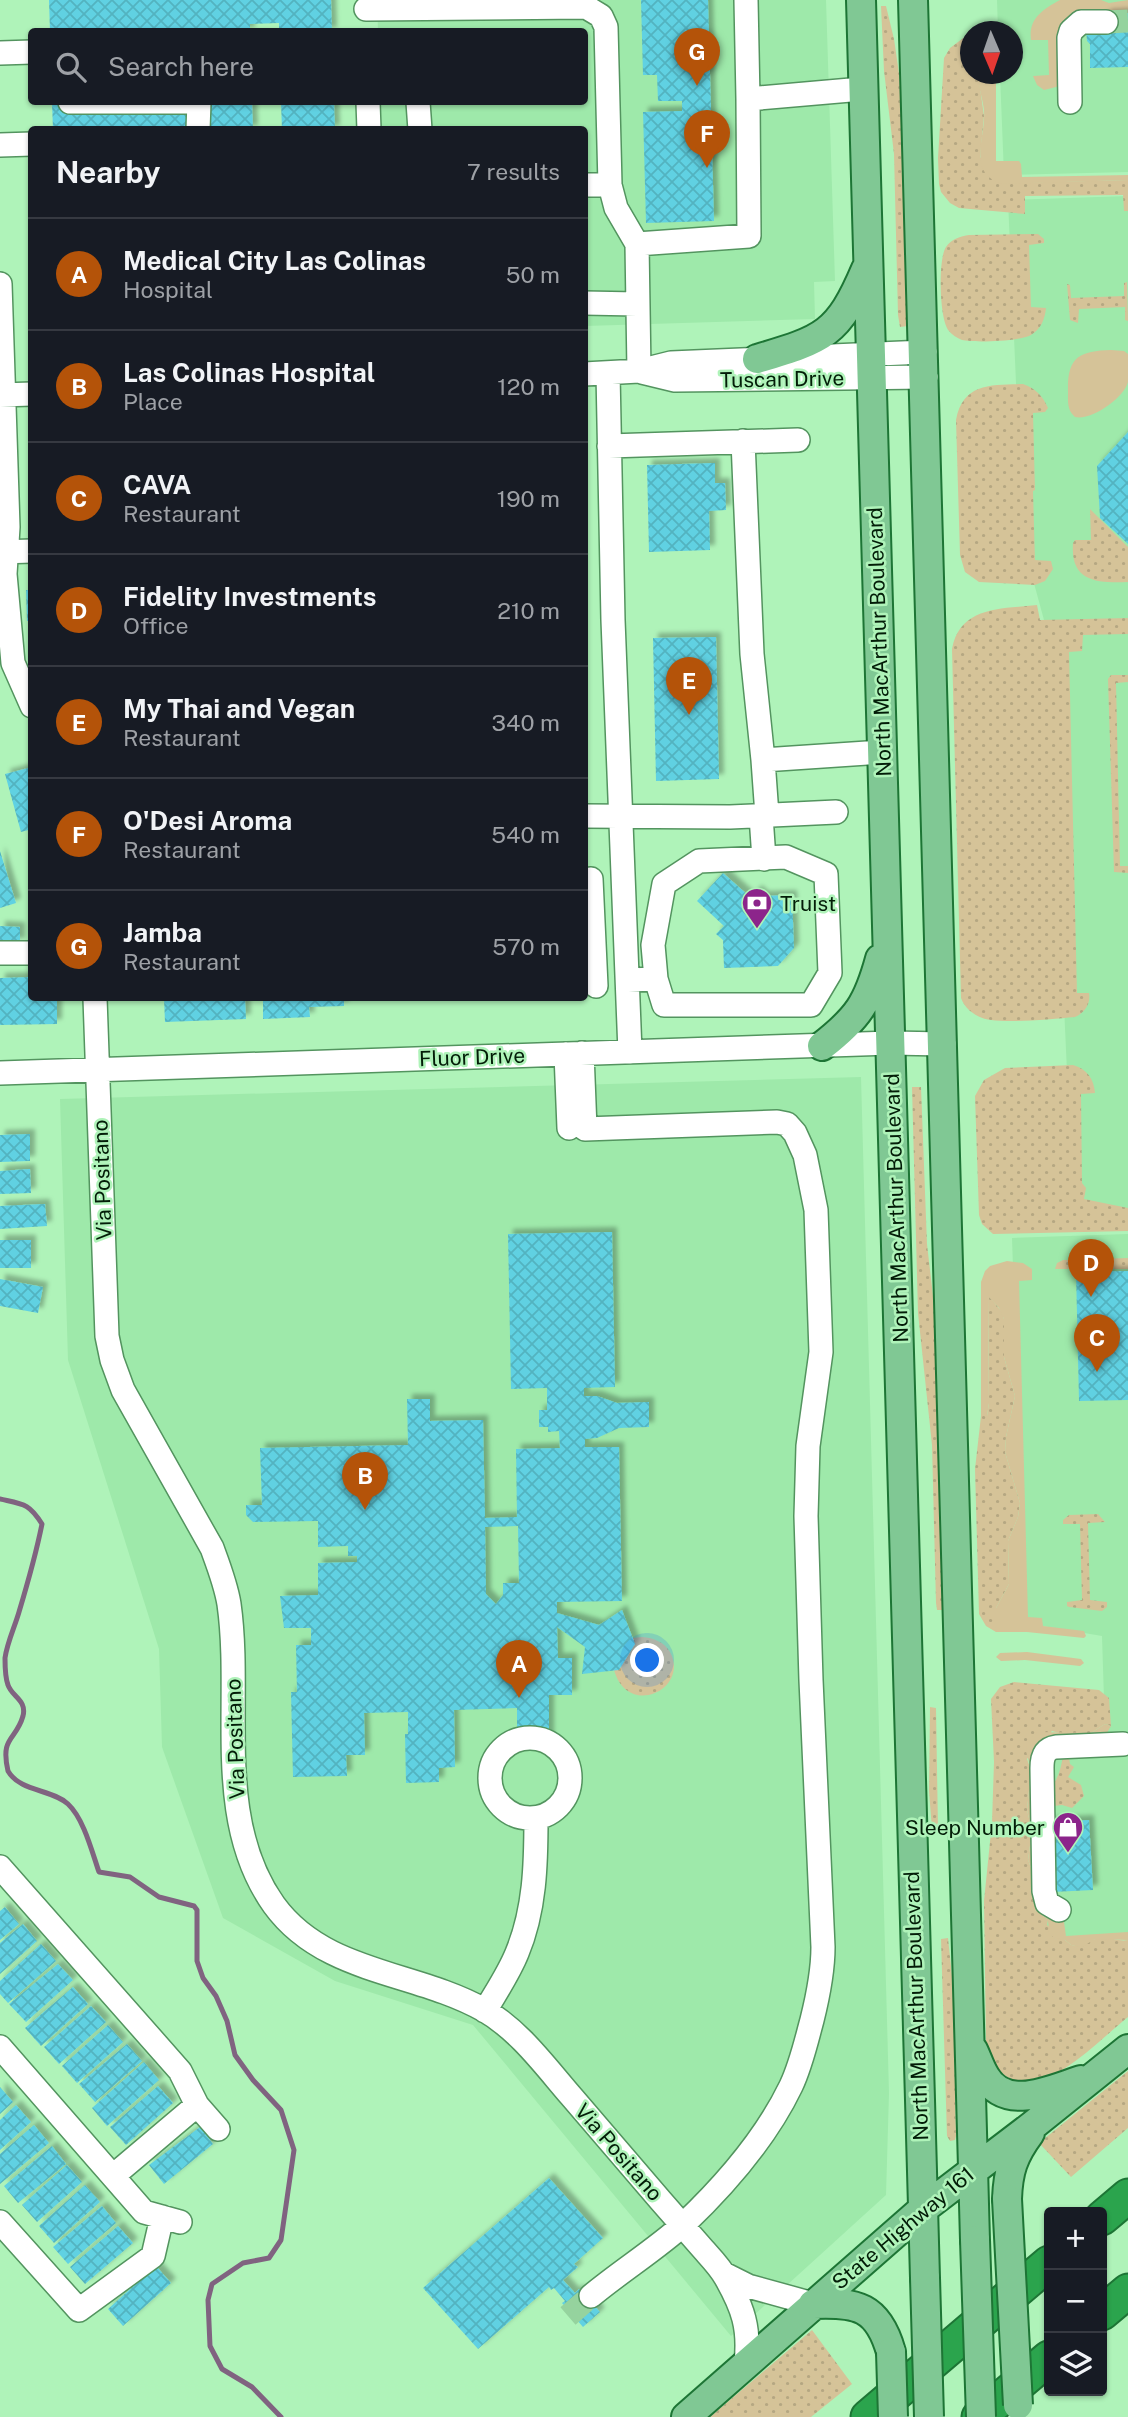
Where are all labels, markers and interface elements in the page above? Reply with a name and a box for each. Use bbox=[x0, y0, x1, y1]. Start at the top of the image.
north arrow bbox=[960, 21, 1023, 84]
search box bbox=[28, 28, 588, 105]
pin: G bbox=[674, 28, 720, 86]
icon: search bbox=[52, 48, 90, 86]
text: Search here bbox=[108, 51, 254, 82]
pin: F bbox=[684, 110, 730, 168]
text: Nearby bbox=[56, 154, 160, 190]
text: 7 results bbox=[467, 158, 560, 185]
text: Medical City Las Colinas bbox=[123, 245, 426, 276]
text: A bbox=[71, 261, 87, 288]
text: 50 m bbox=[506, 261, 560, 288]
text: Hospital bbox=[123, 276, 213, 303]
text: Las Colinas Hospital bbox=[123, 357, 375, 388]
street label: Tuscan Drive bbox=[720, 365, 844, 393]
text: B bbox=[71, 373, 87, 400]
text: 120 m bbox=[497, 373, 560, 400]
text: Place bbox=[123, 388, 183, 415]
text: CAVA bbox=[123, 469, 191, 500]
text: C bbox=[71, 485, 87, 512]
text: 190 m bbox=[497, 485, 560, 512]
text: Restaurant bbox=[123, 500, 241, 527]
street label: North MacArthur Boulevard bbox=[862, 507, 896, 777]
text: Fidelity Investments bbox=[123, 581, 376, 612]
text: D bbox=[71, 597, 87, 624]
text: 210 m bbox=[497, 597, 560, 624]
text: Office bbox=[123, 612, 189, 639]
pin: E bbox=[666, 657, 712, 715]
text: My Thai and Vegan bbox=[123, 693, 355, 724]
text: E bbox=[72, 709, 86, 736]
text: 340 m bbox=[492, 709, 560, 736]
text: Restaurant bbox=[123, 724, 241, 751]
text: O'Desi Aroma bbox=[123, 805, 292, 836]
text: F bbox=[72, 821, 86, 848]
text: 540 m bbox=[491, 821, 560, 848]
text: Restaurant bbox=[123, 836, 241, 863]
bank icon: Truist bbox=[740, 886, 774, 930]
place label: Truist bbox=[780, 891, 836, 916]
text: Jamba bbox=[123, 917, 202, 948]
text: G bbox=[70, 933, 88, 960]
text: 570 m bbox=[492, 933, 560, 960]
text: Restaurant bbox=[123, 948, 241, 975]
street label: Fluor Drive bbox=[419, 1043, 525, 1071]
street label: North MacArthur Boulevard bbox=[879, 1073, 913, 1343]
street label: Via Positano bbox=[87, 1119, 117, 1241]
pin: D bbox=[1068, 1239, 1114, 1297]
pin: C bbox=[1074, 1314, 1120, 1372]
pin: B bbox=[342, 1452, 388, 1510]
pin: A bbox=[496, 1640, 542, 1698]
your location bbox=[630, 1643, 664, 1677]
street label: Via Positano bbox=[220, 1678, 250, 1800]
shop icon: Sleep Number bbox=[1051, 1810, 1085, 1854]
place label: Sleep Number bbox=[905, 1815, 1045, 1840]
street label: North MacArthur Boulevard bbox=[899, 1871, 933, 2141]
street label: Via Positano bbox=[570, 2098, 668, 2206]
street label: State Highway 161 bbox=[827, 2161, 979, 2295]
map controls bbox=[1044, 2207, 1107, 2396]
button: + bbox=[1044, 2207, 1107, 2270]
button: − bbox=[1044, 2270, 1107, 2333]
button: layers bbox=[1044, 2333, 1107, 2396]

